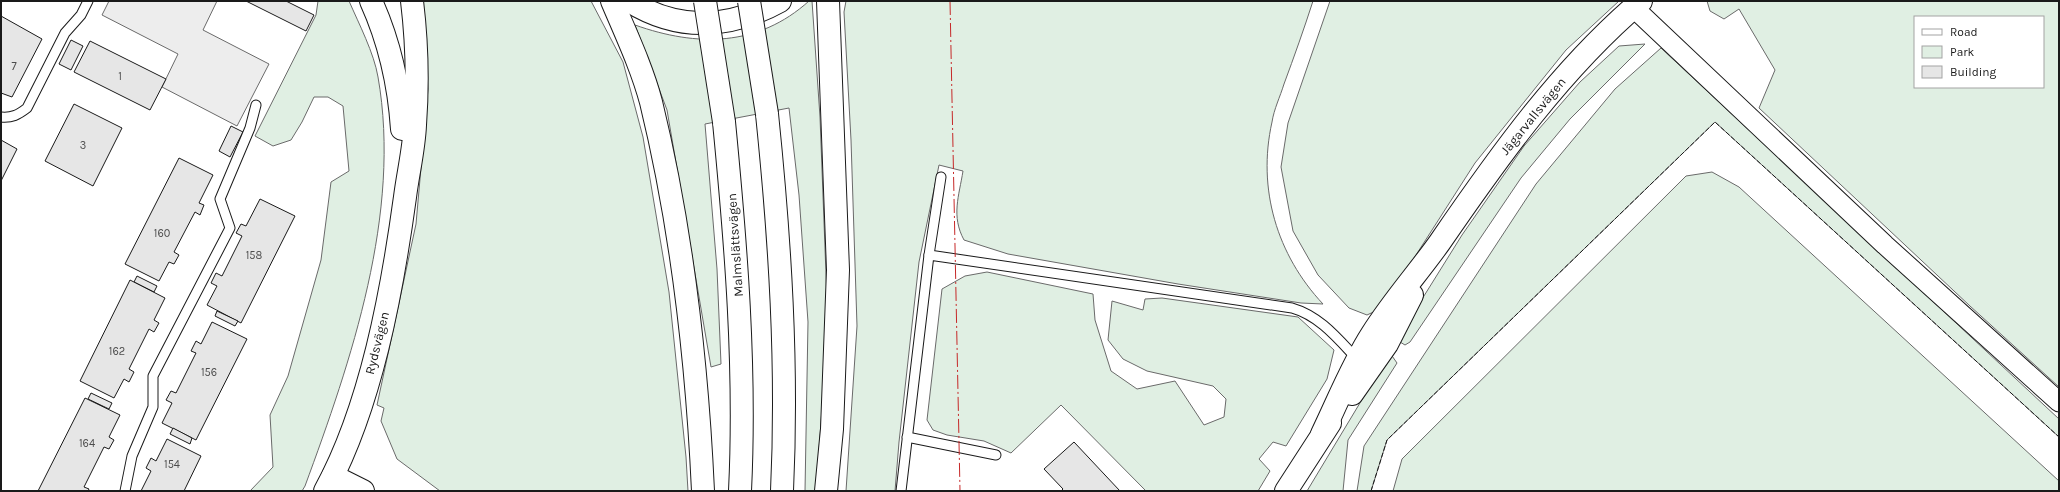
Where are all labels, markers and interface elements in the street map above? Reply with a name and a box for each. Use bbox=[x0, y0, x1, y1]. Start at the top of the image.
legend bbox=[1914, 16, 2044, 88]
text: Road bbox=[1950, 25, 1978, 39]
text: Park bbox=[1950, 45, 1975, 59]
house number: 7 bbox=[11, 60, 17, 73]
text: Building bbox=[1950, 65, 1997, 79]
house number: 1 bbox=[118, 70, 122, 83]
street label: Jägarvallsvägen bbox=[1497, 74, 1569, 158]
house number: 3 bbox=[80, 139, 86, 152]
street label: Malmslättsvägen bbox=[724, 193, 746, 297]
house number: 160 bbox=[154, 227, 170, 240]
house number: 158 bbox=[246, 249, 263, 262]
street label: Rydsvägen bbox=[362, 310, 392, 376]
house number: 162 bbox=[109, 345, 125, 358]
house number: 156 bbox=[201, 366, 217, 379]
house number: 164 bbox=[79, 437, 95, 450]
house number: 154 bbox=[164, 458, 180, 471]

